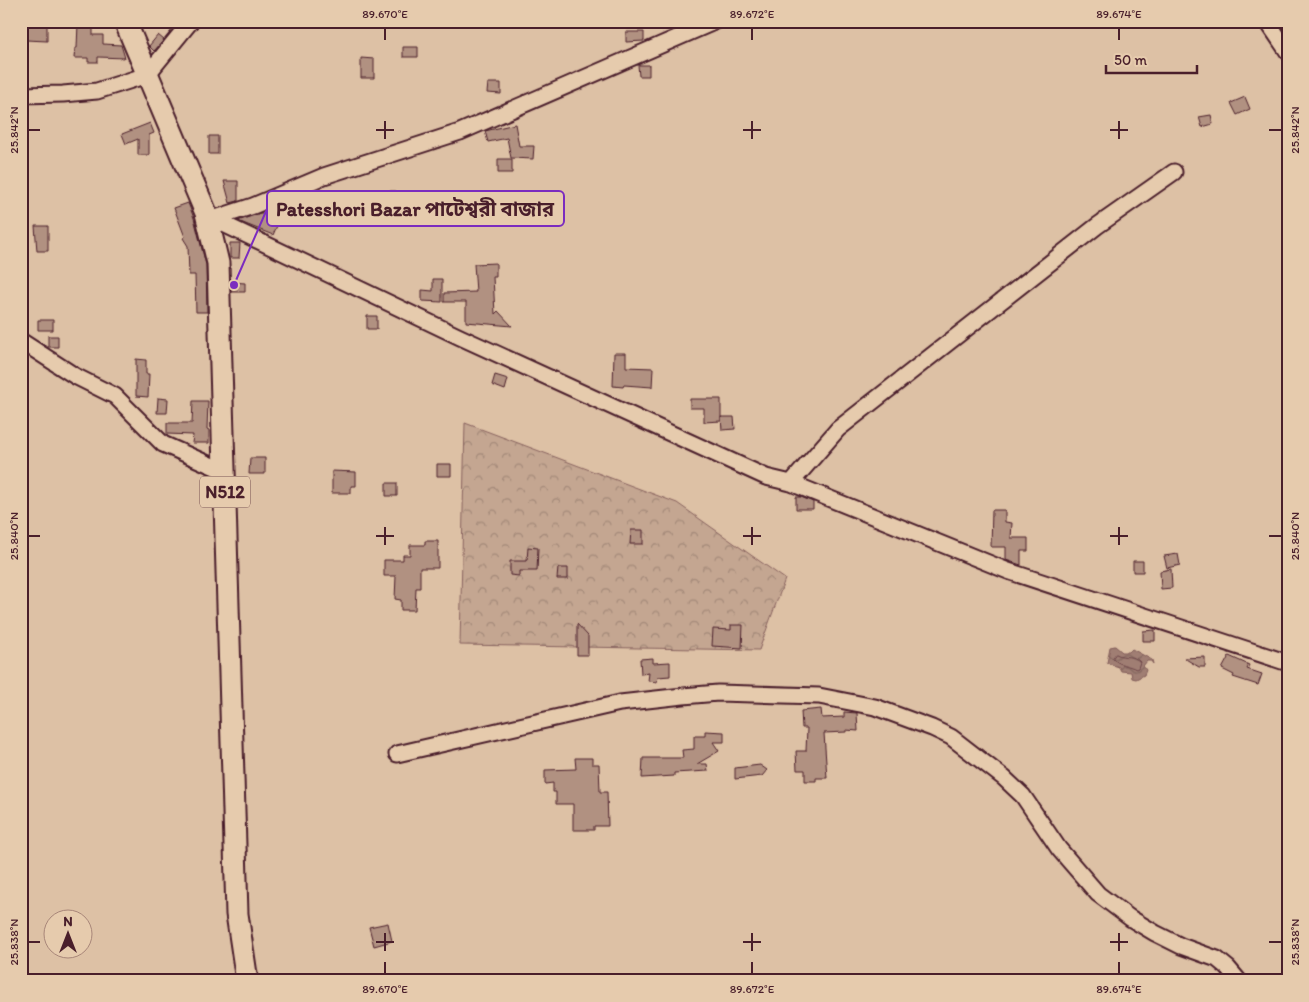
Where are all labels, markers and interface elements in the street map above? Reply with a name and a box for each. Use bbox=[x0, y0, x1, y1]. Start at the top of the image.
text: 89.670°E bbox=[362, 7, 408, 21]
text: 89.672°E bbox=[730, 7, 775, 21]
text: 89.674°E bbox=[1096, 7, 1142, 21]
scale bar bbox=[1106, 42, 1198, 74]
text: 50 m bbox=[1114, 51, 1147, 69]
text: 25.842°N bbox=[7, 106, 21, 154]
text: 25.842°N bbox=[1288, 106, 1302, 154]
callout: Patesshori Bazar পাটেশ্বরী বাজার bbox=[267, 191, 564, 226]
text: Patesshori Bazar পাটেশ্বরী বাজার bbox=[276, 197, 555, 221]
road number: N512 bbox=[200, 477, 250, 508]
text: 25.840°N bbox=[7, 512, 21, 560]
text: 25.840°N bbox=[1288, 512, 1302, 560]
north arrow bbox=[42, 910, 92, 960]
text: N bbox=[63, 913, 73, 930]
text: 25.838°N bbox=[7, 919, 21, 965]
text: 25.838°N bbox=[1288, 919, 1302, 965]
text: 89.670°E bbox=[362, 982, 408, 996]
text: 89.672°E bbox=[730, 982, 775, 996]
text: 89.674°E bbox=[1096, 982, 1142, 996]

